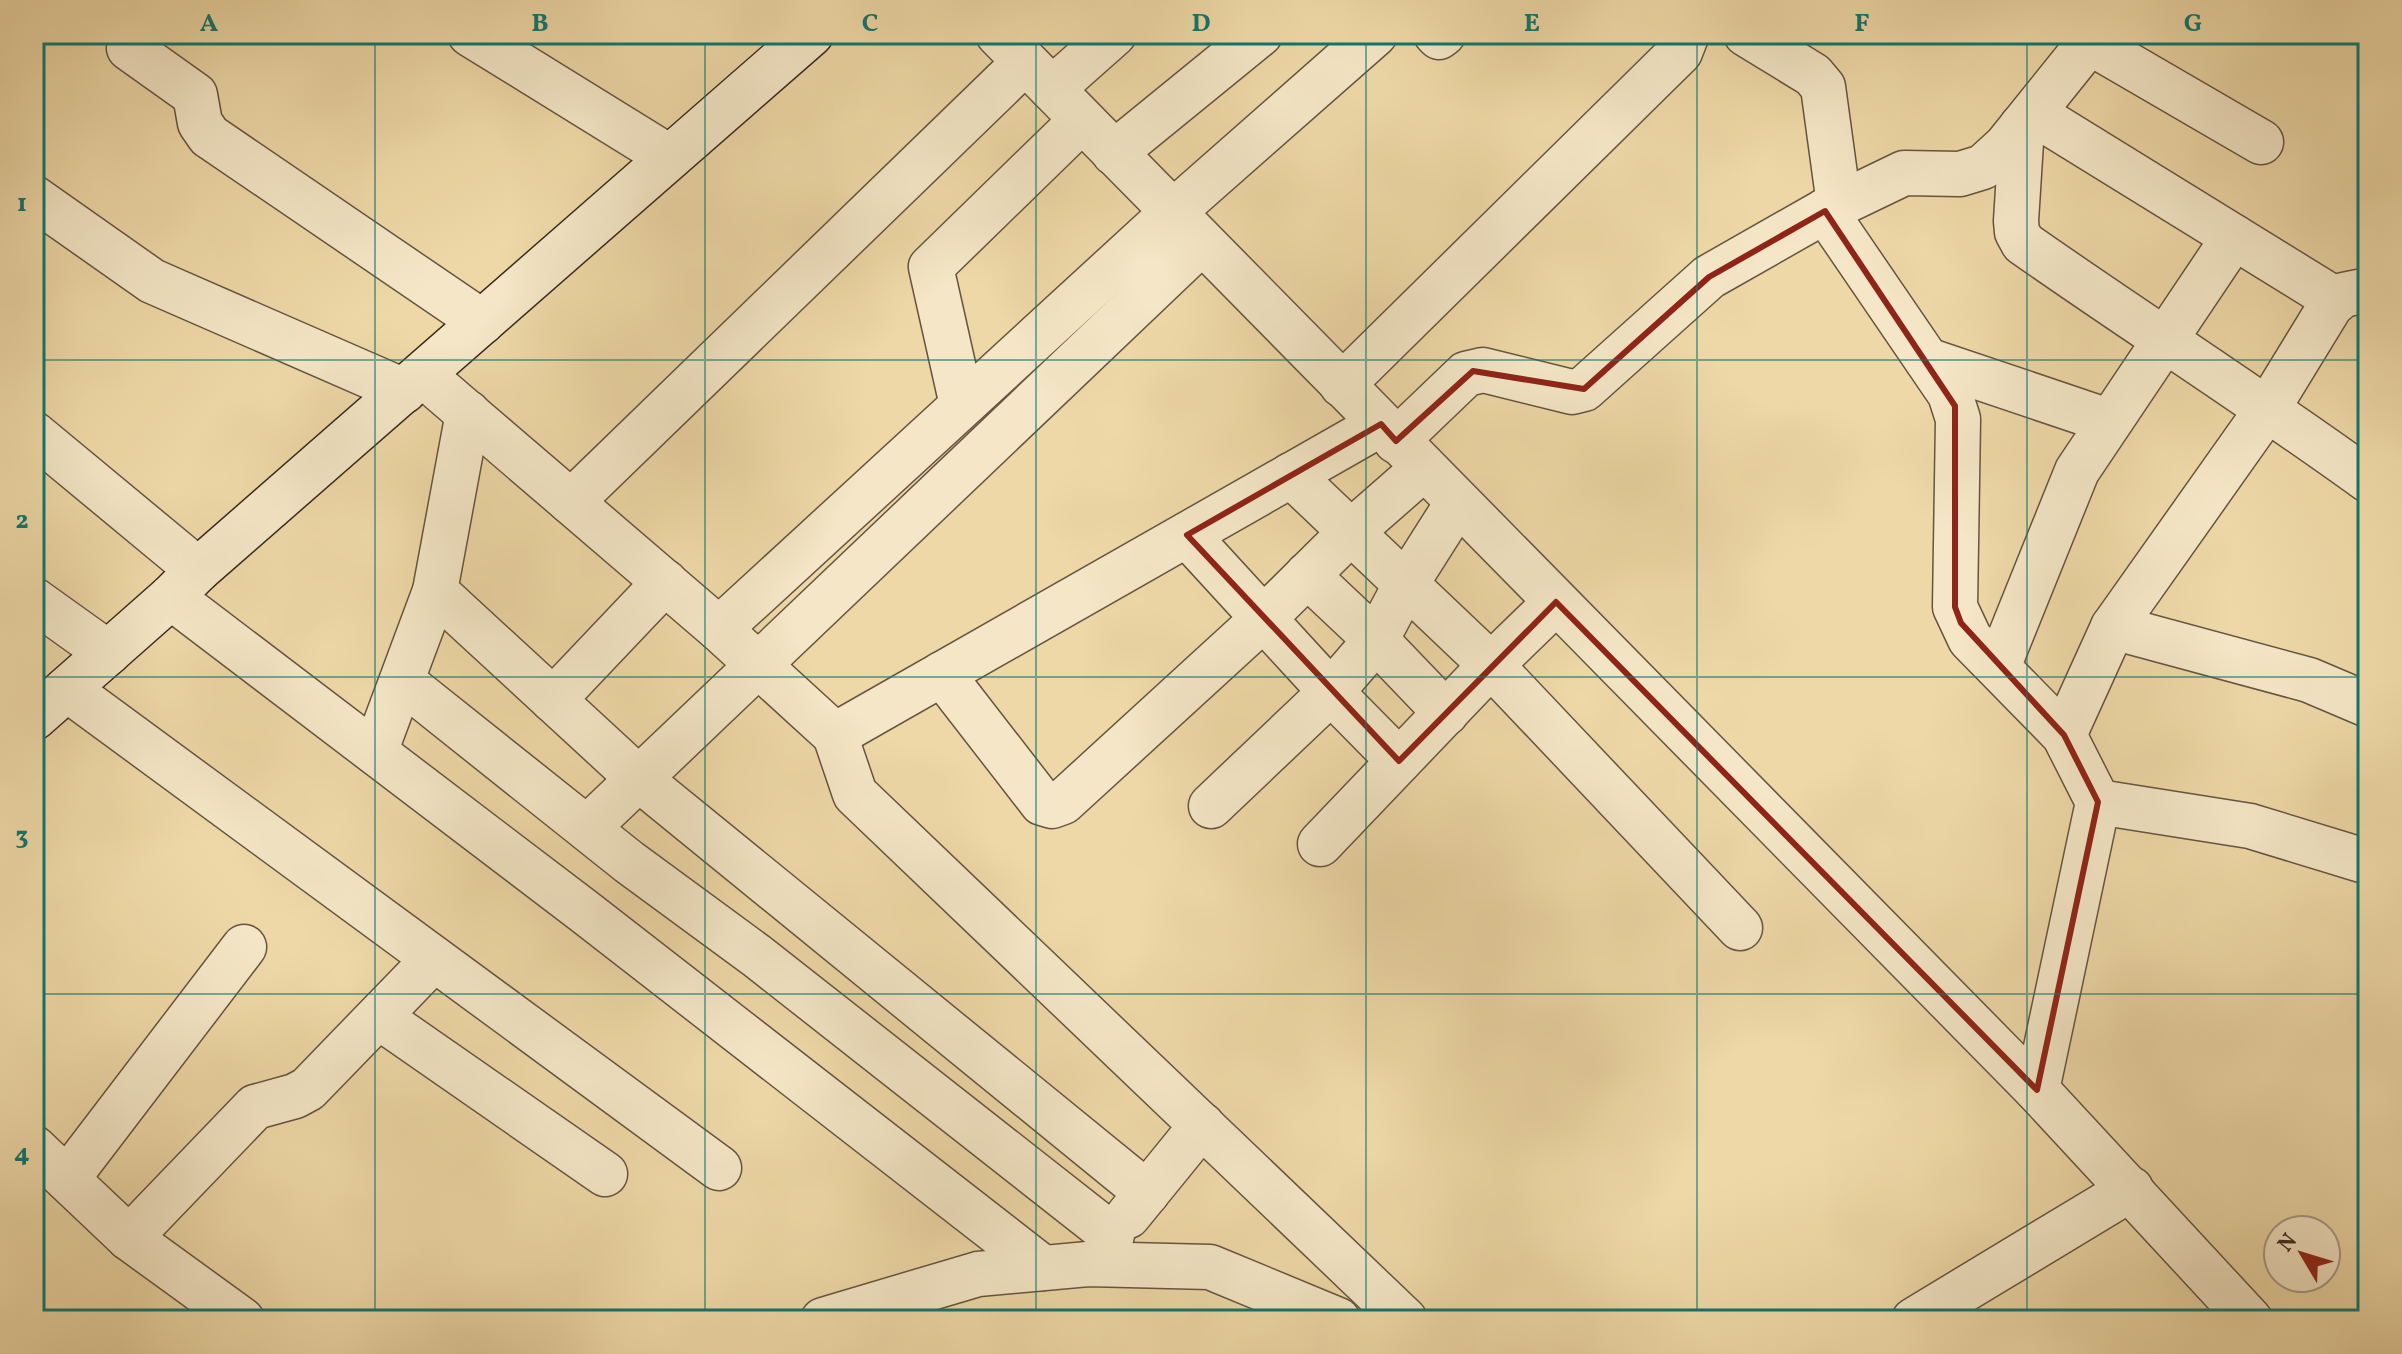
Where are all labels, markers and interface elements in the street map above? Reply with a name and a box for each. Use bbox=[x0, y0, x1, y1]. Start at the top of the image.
text: A bbox=[200, 6, 219, 42]
text: B bbox=[531, 6, 549, 42]
text: C bbox=[862, 6, 878, 42]
text: D bbox=[1191, 6, 1211, 42]
text: E bbox=[1524, 6, 1540, 42]
text: F bbox=[1854, 6, 1870, 42]
text: G bbox=[2184, 6, 2202, 42]
text: 1 bbox=[17, 186, 27, 222]
text: 2 bbox=[15, 503, 29, 539]
text: 3 bbox=[15, 819, 29, 855]
text: 4 bbox=[14, 1136, 30, 1172]
north arrow bbox=[2262, 1214, 2342, 1294]
text: N bbox=[2271, 1227, 2305, 1259]

